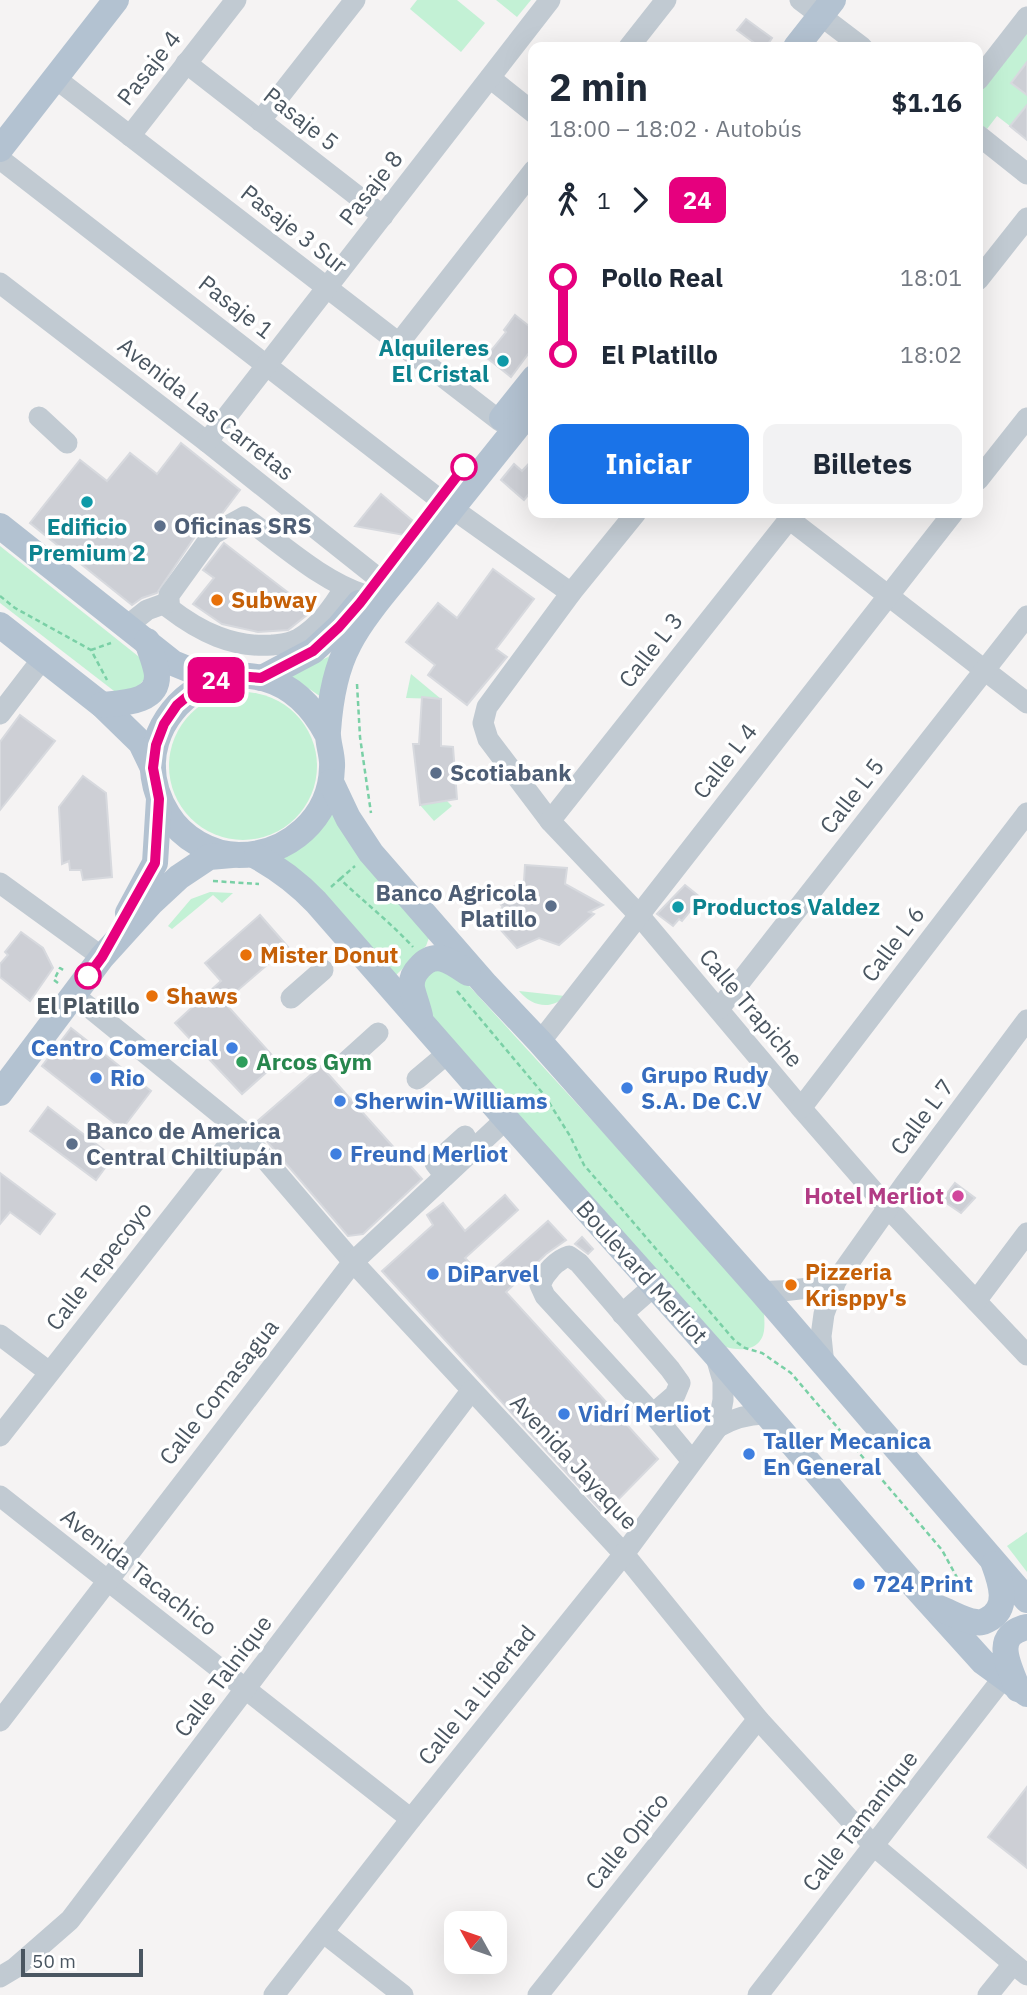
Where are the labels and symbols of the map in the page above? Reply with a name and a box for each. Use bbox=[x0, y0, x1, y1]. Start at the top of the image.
street label: Pasaje 4 bbox=[110, 24, 187, 111]
street label: Pasaje 5 bbox=[258, 80, 345, 157]
street label: Pasaje 8 bbox=[332, 144, 409, 231]
street label: Pasaje 3 Sur bbox=[235, 177, 354, 280]
street label: Pasaje 1 bbox=[193, 268, 280, 345]
street label: Avenida Las Carretas bbox=[112, 330, 301, 486]
place label: Alquileres El Cristal bbox=[378, 332, 489, 388]
marker: Alquileres El Cristal bbox=[495, 353, 511, 369]
unlabelled marker bbox=[451, 454, 477, 480]
marker: Edificio Premium 2 bbox=[79, 494, 95, 510]
place label: Oficinas SRS bbox=[174, 510, 312, 540]
place label: Edificio Premium 2 bbox=[28, 511, 146, 567]
marker: Oficinas SRS bbox=[152, 518, 168, 534]
place label: Subway bbox=[231, 584, 318, 614]
marker: Subway bbox=[209, 592, 225, 608]
street label: Calle L 3 bbox=[611, 606, 689, 693]
line badge: 24 bbox=[184, 657, 248, 703]
street label: Calle L 4 bbox=[685, 717, 763, 804]
street label: Calle L 5 bbox=[812, 752, 890, 839]
place label: Scotiabank bbox=[450, 757, 572, 787]
marker: Scotiabank bbox=[428, 765, 444, 781]
place label: Banco Agricola Platillo bbox=[376, 877, 537, 933]
place label: Productos Valdez bbox=[692, 891, 880, 921]
marker: Banco Agricola Platillo bbox=[543, 898, 559, 914]
marker: Productos Valdez bbox=[670, 899, 686, 915]
street label: Calle L 6 bbox=[854, 899, 931, 987]
place label: Mister Donut bbox=[260, 939, 399, 969]
street label: Calle Trapiche bbox=[693, 942, 810, 1073]
marker: Mister Donut bbox=[238, 947, 254, 963]
marker: El Platillo bbox=[75, 963, 101, 989]
place label: Shaws bbox=[166, 980, 238, 1010]
marker: Shaws bbox=[144, 988, 160, 1004]
place label: El Platillo bbox=[36, 990, 140, 1020]
place label: Centro Comercial bbox=[31, 1032, 218, 1062]
marker: Centro Comercial bbox=[224, 1040, 240, 1056]
place label: Arcos Gym bbox=[256, 1046, 372, 1076]
marker: Arcos Gym bbox=[234, 1054, 250, 1070]
place label: Grupo Rudy S.A. De C.V bbox=[641, 1059, 769, 1115]
place label: Rio bbox=[110, 1062, 145, 1092]
marker: Rio bbox=[88, 1070, 104, 1086]
street label: Calle L 7 bbox=[883, 1072, 960, 1160]
marker: Grupo Rudy S.A. De C.V bbox=[619, 1080, 635, 1096]
place label: Sherwin-Williams bbox=[354, 1085, 548, 1115]
marker: Sherwin-Williams bbox=[332, 1093, 348, 1109]
place label: Banco de America Central Chiltiupán bbox=[86, 1115, 283, 1171]
marker: Banco de America Central Chiltiupán bbox=[64, 1136, 80, 1152]
place label: Freund Merliot bbox=[350, 1138, 508, 1168]
marker: Freund Merliot bbox=[328, 1146, 344, 1162]
place label: Hotel Merliot bbox=[804, 1180, 944, 1210]
marker: Hotel Merliot bbox=[950, 1188, 966, 1204]
street label: Boulevard Merliot bbox=[570, 1193, 715, 1349]
street label: Calle Tepecoyo bbox=[38, 1195, 158, 1336]
place label: Pizzeria Krisppy's bbox=[805, 1256, 906, 1312]
place label: DiParvel bbox=[447, 1258, 539, 1288]
marker: DiParvel bbox=[425, 1266, 441, 1282]
marker: Pizzeria Krisppy's bbox=[783, 1277, 799, 1293]
street label: Calle Comasagua bbox=[152, 1312, 285, 1471]
street label: Avenida Jayaque bbox=[504, 1387, 645, 1535]
place label: Vidrí Merliot bbox=[578, 1398, 711, 1428]
marker: Vidrí Merliot bbox=[556, 1406, 572, 1422]
place label: Taller Mecanica En General bbox=[763, 1425, 931, 1481]
marker: Taller Mecanica En General bbox=[741, 1446, 757, 1462]
street label: Avenida Tacachico bbox=[55, 1501, 224, 1642]
place label: 724 Print bbox=[873, 1568, 973, 1598]
marker: 724 Print bbox=[851, 1576, 867, 1592]
street label: Calle Talnique bbox=[167, 1608, 278, 1742]
street label: Calle La Libertad bbox=[411, 1618, 542, 1771]
street label: Calle Tamanique bbox=[795, 1744, 924, 1897]
street label: Calle Opico bbox=[578, 1786, 675, 1895]
north arrow bbox=[444, 1911, 508, 1974]
scale bar bbox=[21, 1946, 144, 1978]

